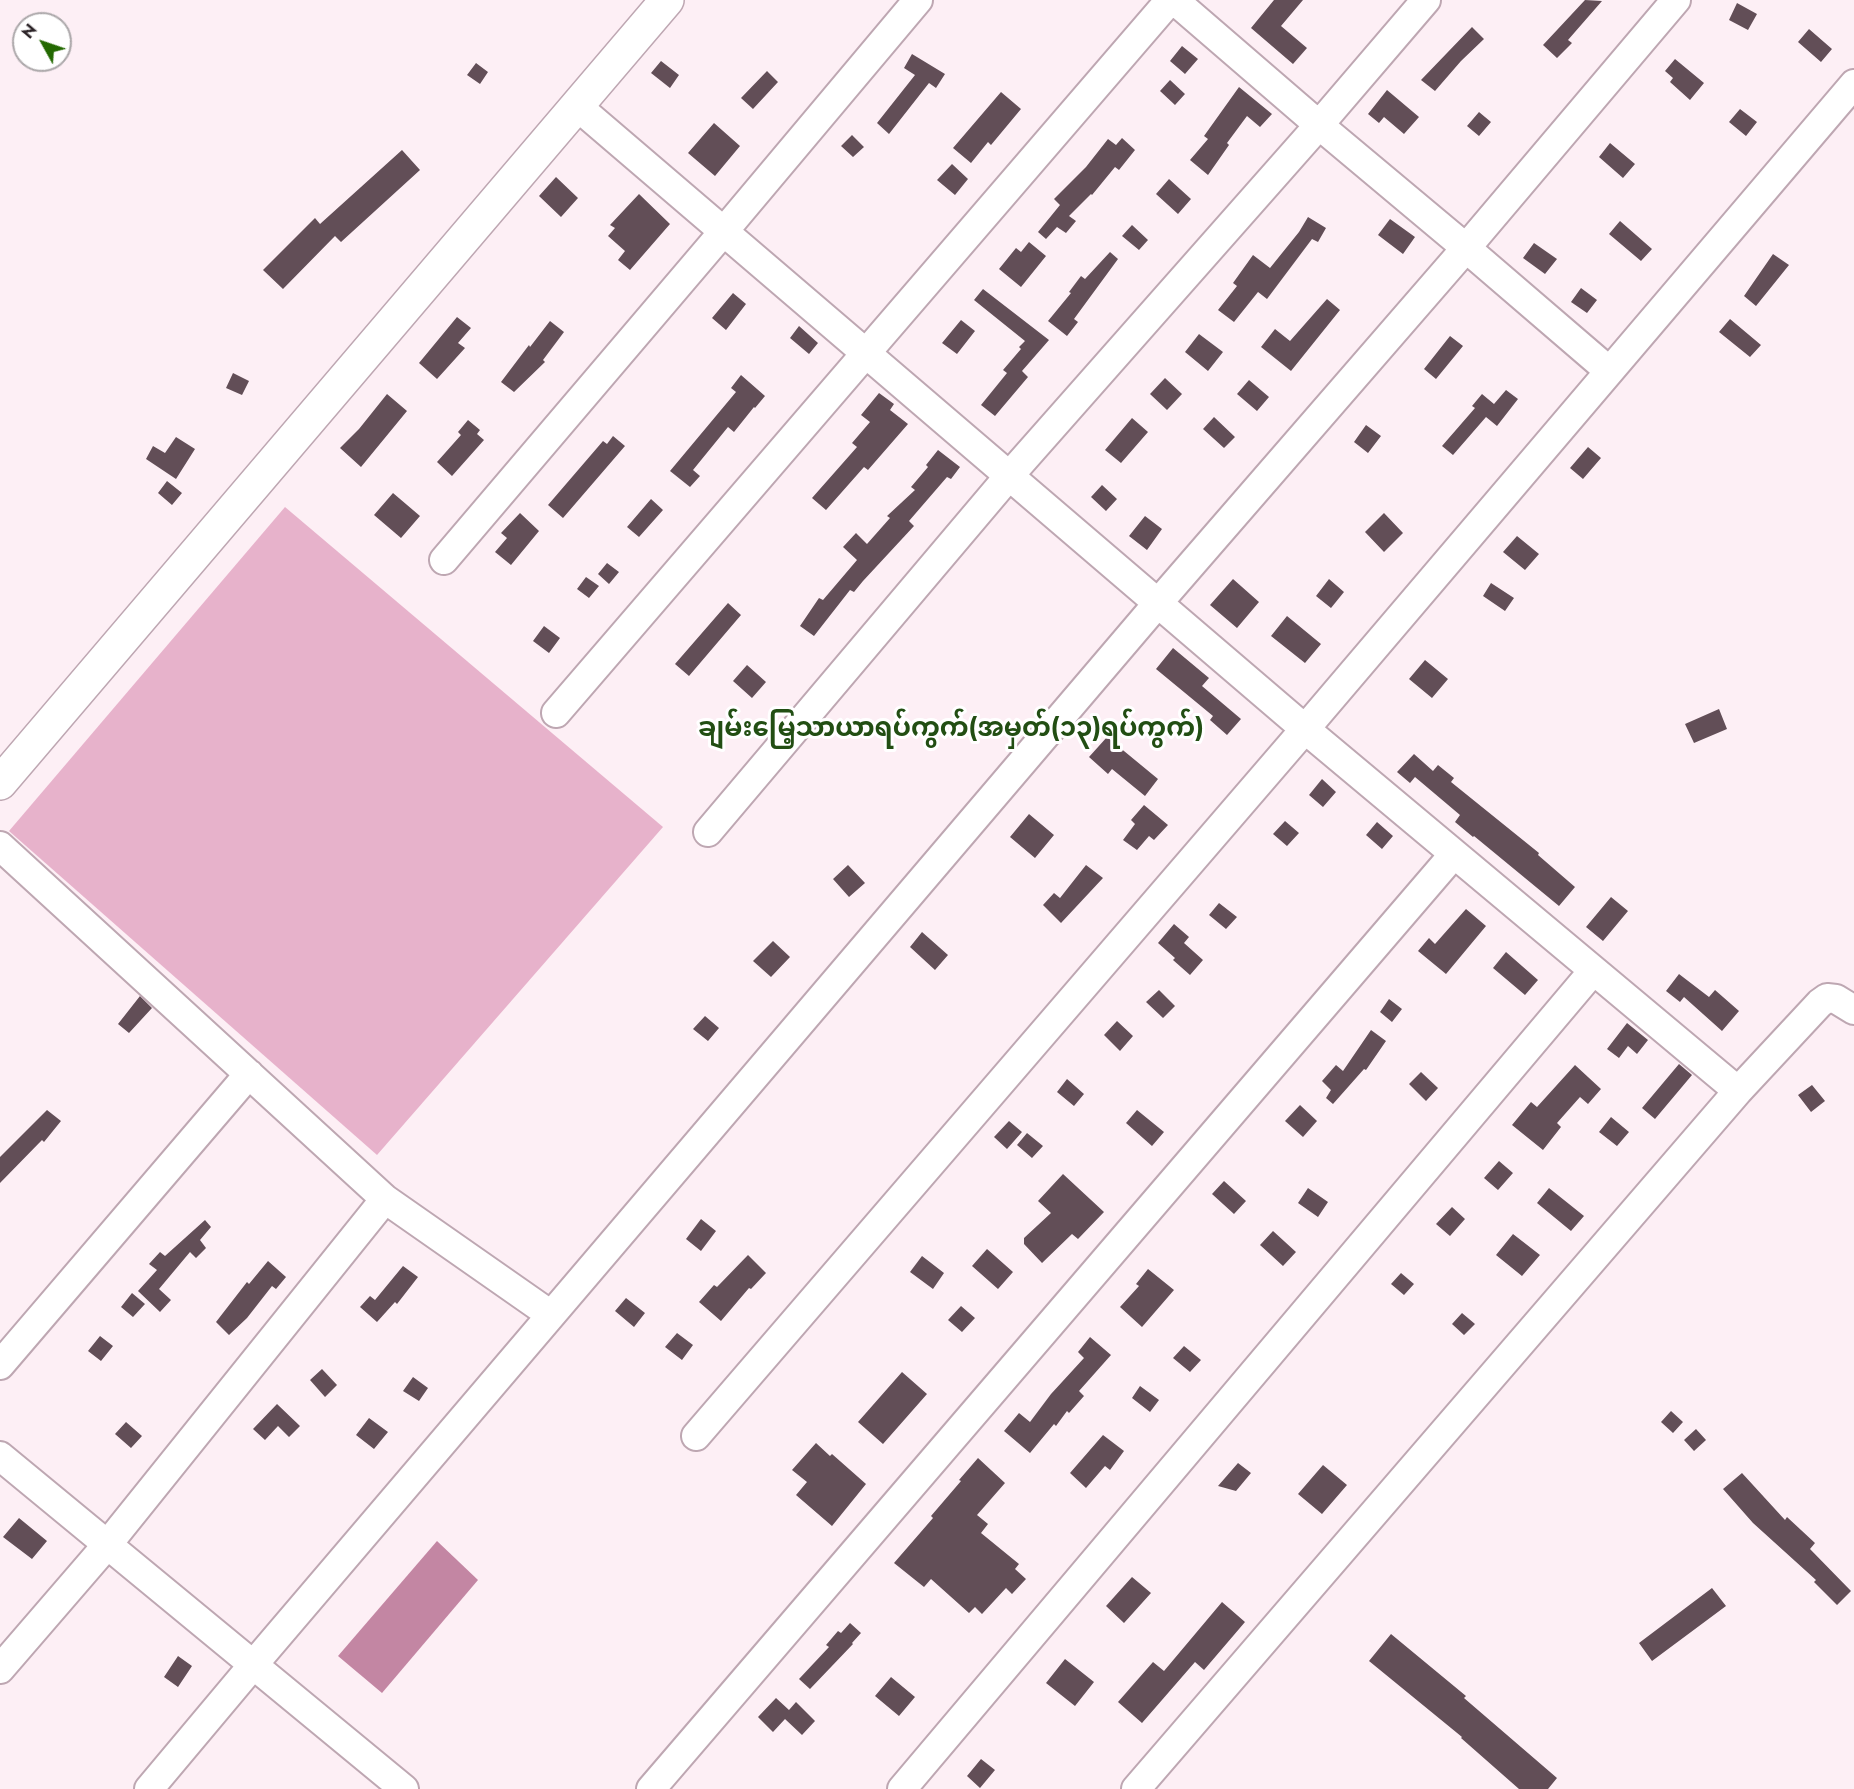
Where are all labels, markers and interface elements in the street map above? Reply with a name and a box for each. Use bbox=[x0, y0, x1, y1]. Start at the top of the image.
north arrow bbox=[12, 12, 72, 72]
text: N bbox=[16, 19, 42, 44]
district label: ချမ်းမြေ့သာယာရပ်ကွက်(အမှတ်(၁၃)ရပ်ကွက်) bbox=[698, 714, 1204, 746]

